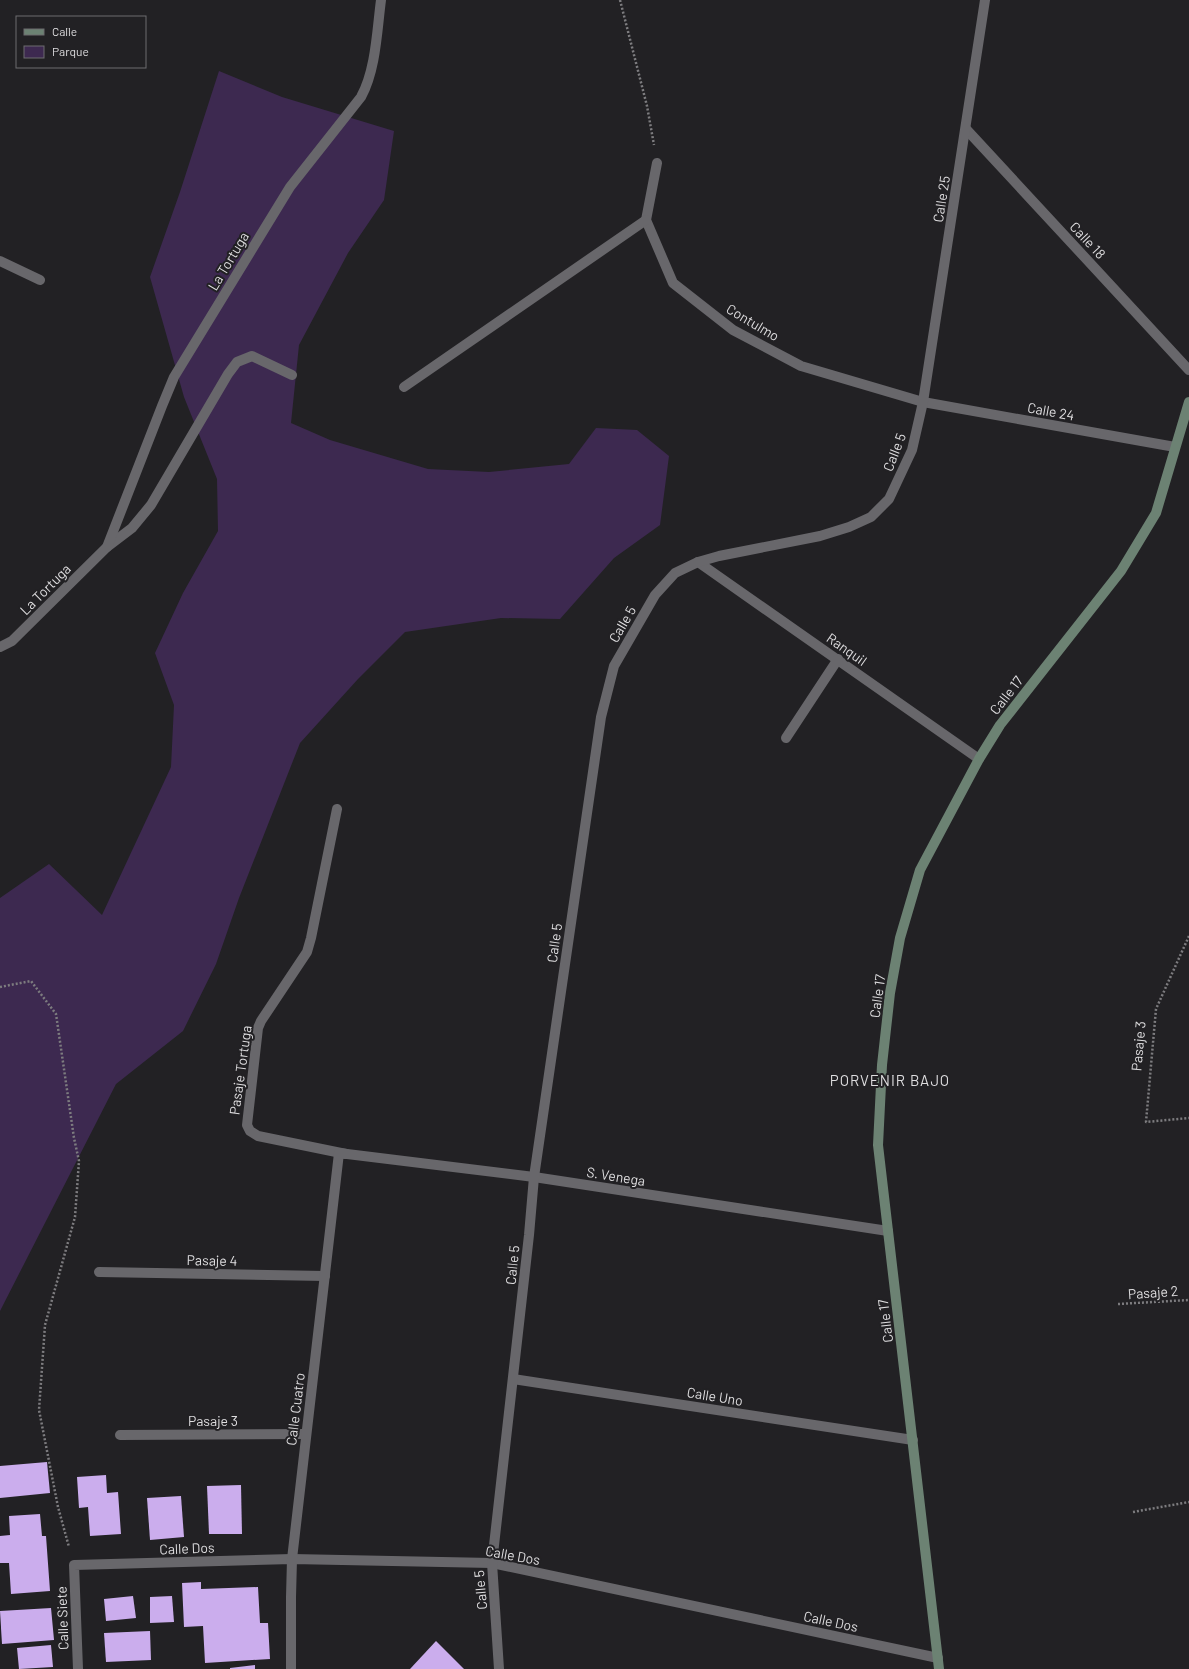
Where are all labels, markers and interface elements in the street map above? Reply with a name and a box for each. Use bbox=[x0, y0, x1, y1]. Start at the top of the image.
legend bbox=[16, 16, 146, 68]
text: Calle bbox=[52, 24, 77, 38]
text: Parque bbox=[52, 44, 89, 58]
street label: Calle 25 bbox=[929, 174, 953, 224]
street label: Calle 18 bbox=[1067, 218, 1109, 262]
street label: La Tortuga bbox=[204, 229, 252, 293]
street label: Contulmo bbox=[724, 300, 782, 344]
street label: Calle 24 bbox=[1026, 399, 1076, 423]
street label: Calle 5 bbox=[879, 431, 909, 473]
street label: La Tortuga bbox=[16, 560, 74, 618]
street label: Calle 5 bbox=[605, 603, 639, 645]
street label: Ranquil bbox=[824, 629, 870, 669]
street label: Calle 17 bbox=[986, 672, 1026, 717]
street label: Calle 5 bbox=[543, 922, 565, 964]
street label: Calle 17 bbox=[866, 973, 889, 1019]
street label: Pasaje 3 bbox=[1127, 1020, 1149, 1072]
street label: Pasaje Tortuga bbox=[225, 1024, 255, 1116]
district label: PORVENIR BAJO bbox=[830, 1071, 950, 1089]
street label: S. Venega bbox=[585, 1163, 647, 1189]
street label: Calle 5 bbox=[501, 1244, 523, 1286]
street label: Pasaje 4 bbox=[187, 1251, 237, 1269]
street label: Pasaje 2 bbox=[1127, 1282, 1179, 1302]
street label: Calle 17 bbox=[874, 1298, 896, 1344]
street label: Calle Cuatro bbox=[282, 1372, 308, 1446]
street label: Calle Uno bbox=[686, 1383, 744, 1409]
street label: Pasaje 3 bbox=[188, 1412, 238, 1429]
street label: Calle Dos bbox=[159, 1539, 215, 1557]
street label: Calle Dos bbox=[484, 1542, 542, 1568]
street label: Calle 5 bbox=[470, 1570, 490, 1610]
street label: Calle Siete bbox=[52, 1586, 72, 1650]
street label: Calle Dos bbox=[802, 1607, 860, 1635]

